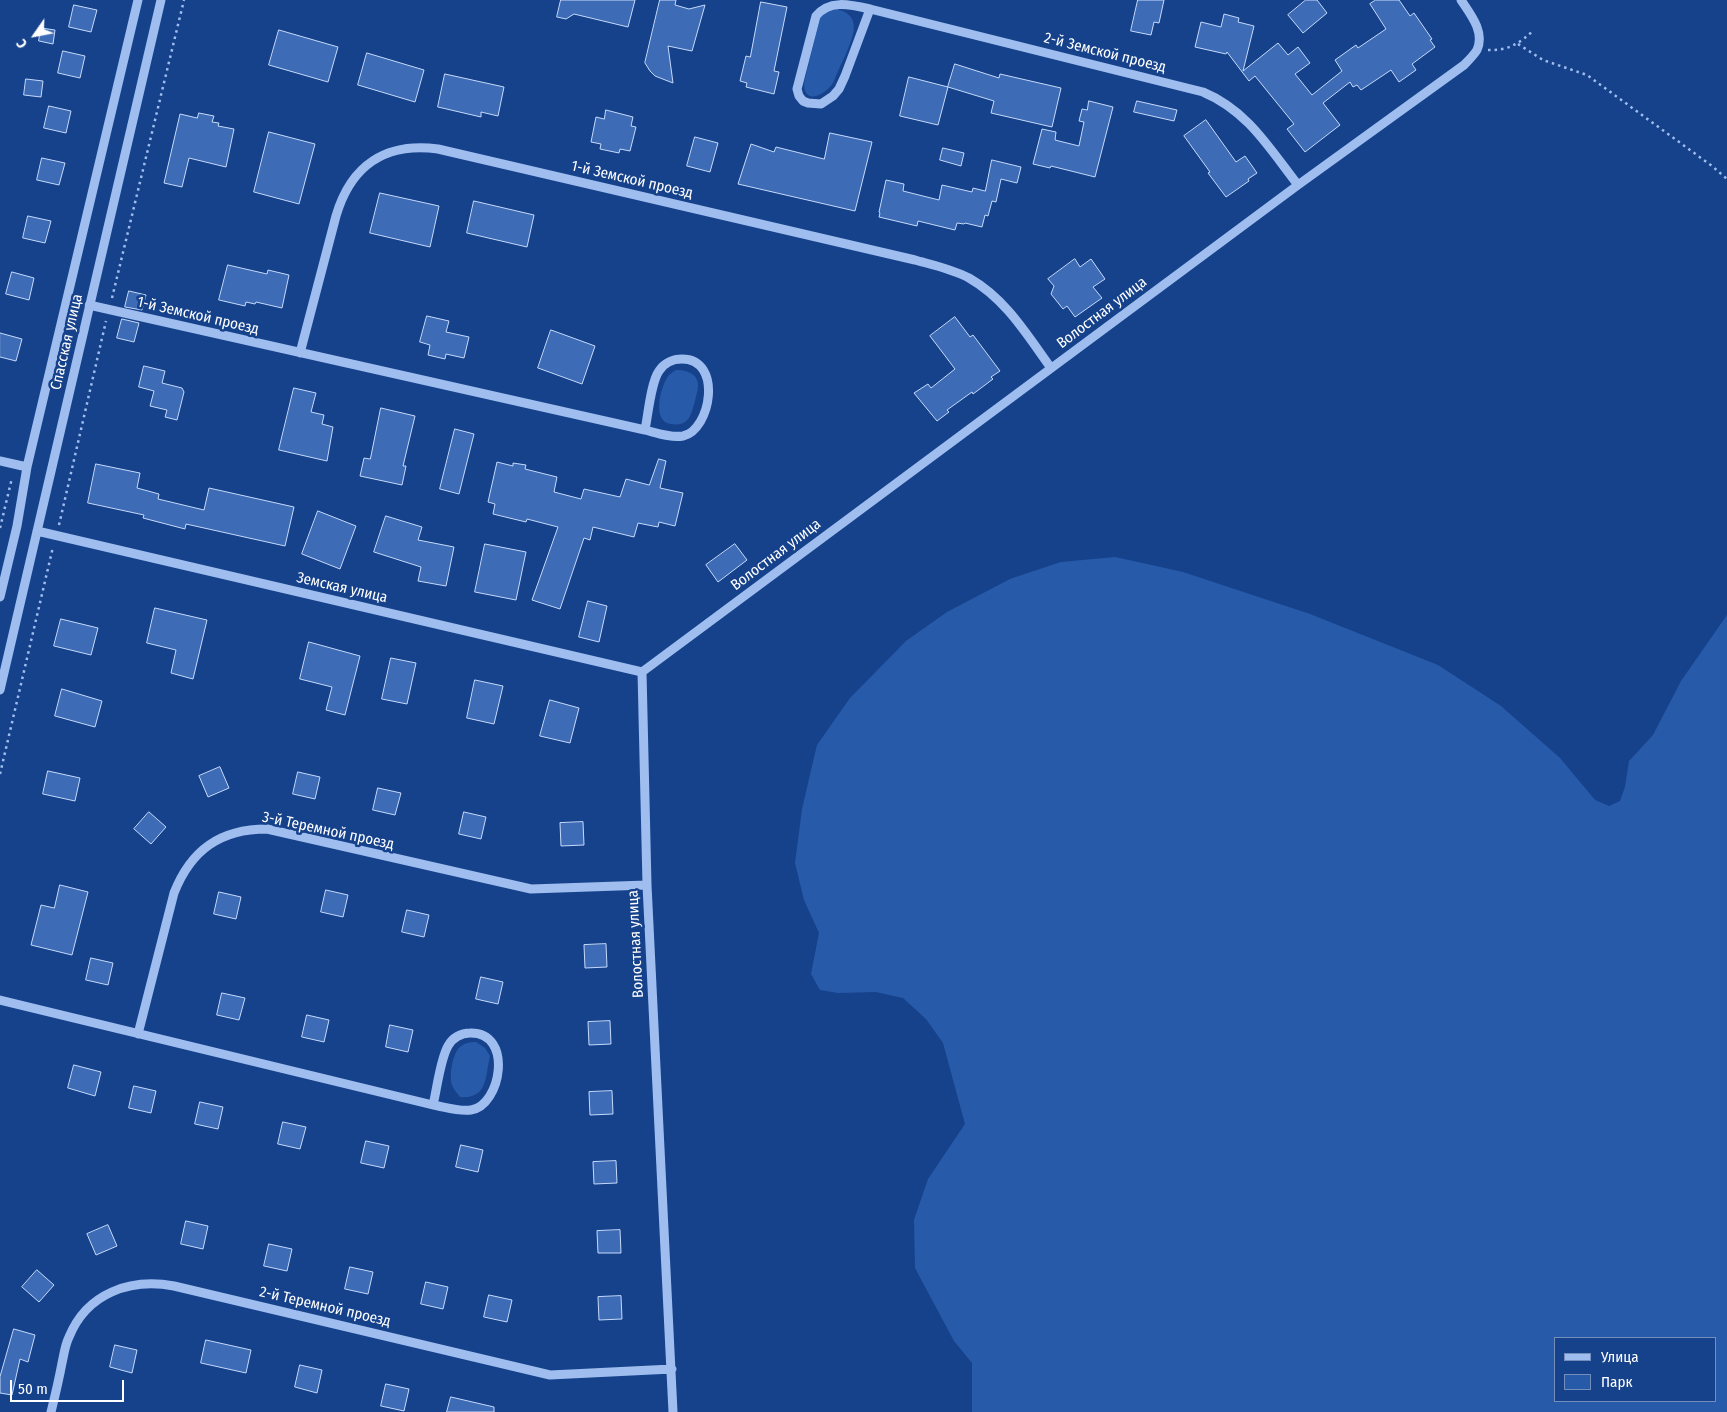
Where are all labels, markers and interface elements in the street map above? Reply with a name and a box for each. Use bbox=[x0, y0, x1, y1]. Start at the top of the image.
north arrow bbox=[10, 10, 60, 60]
street label: 2-й Земской проезд bbox=[1042, 29, 1168, 77]
text: С bbox=[13, 36, 31, 51]
street label: 1-й Земской проезд bbox=[569, 157, 695, 203]
street label: Волостная улица bbox=[1053, 273, 1151, 353]
street label: Спасская улица bbox=[47, 292, 87, 392]
street label: 1-й Земской проезд bbox=[135, 293, 261, 339]
street label: Волостная улица bbox=[727, 515, 825, 595]
street label: Земская улица bbox=[295, 569, 389, 607]
street label: 3-й Теремной проезд bbox=[260, 808, 396, 854]
street label: Волостная улица bbox=[624, 890, 648, 998]
street label: 2-й Теремной проезд bbox=[258, 1283, 392, 1331]
legend bbox=[1554, 1337, 1717, 1402]
text: Улица bbox=[1601, 1348, 1639, 1366]
scale bar bbox=[12, 1370, 126, 1402]
text: Парк bbox=[1601, 1373, 1632, 1391]
text: 50 m bbox=[18, 1380, 48, 1398]

